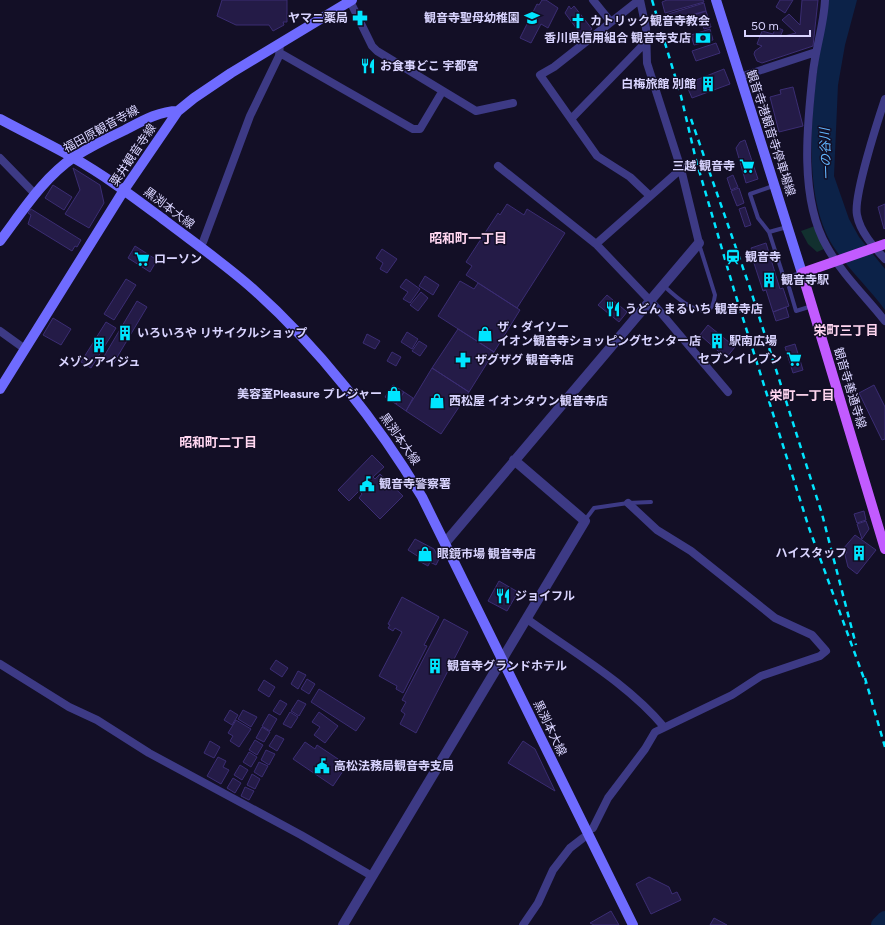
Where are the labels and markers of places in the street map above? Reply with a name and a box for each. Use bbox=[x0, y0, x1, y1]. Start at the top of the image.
pharmacy icon: ヤマニ薬局 bbox=[351, 9, 369, 27]
school or university icon: 観音寺聖母幼稚園 bbox=[523, 9, 541, 27]
place label: ヤマニ薬局 bbox=[288, 11, 348, 25]
place label: 観音寺聖母幼稚園 bbox=[424, 11, 520, 25]
church icon: カトリック観音寺教会 bbox=[569, 12, 587, 30]
place label: カトリック観音寺教会 bbox=[590, 14, 710, 28]
bank icon: 香川県信用組合 観音寺支店 bbox=[694, 29, 712, 47]
place label: 香川県信用組合 観音寺支店 bbox=[544, 31, 691, 45]
restaurant icon: お食事どこ 宇都宮 bbox=[359, 57, 377, 75]
place label: お食事どこ 宇都宮 bbox=[380, 59, 479, 73]
building icon: 白梅旅館 別館 bbox=[699, 75, 717, 93]
place label: 白梅旅館 別館 bbox=[621, 77, 696, 91]
supermarket icon: 三越 観音寺 bbox=[738, 157, 756, 175]
place label: 三越 観音寺 bbox=[672, 159, 735, 173]
station icon: 観音寺 bbox=[724, 248, 742, 266]
supermarket icon: ローソン bbox=[133, 250, 151, 268]
place label: 観音寺 bbox=[745, 250, 781, 264]
place label: ローソン bbox=[154, 252, 202, 266]
building icon: 観音寺駅 bbox=[760, 271, 778, 289]
place label: 観音寺駅 bbox=[781, 273, 829, 287]
restaurant icon: うどん まるいち 観音寺店 bbox=[604, 300, 622, 318]
place label: うどん まるいち 観音寺店 bbox=[625, 302, 763, 316]
place label: ザ・ダイソー イオン観音寺ショッピングセンター店 bbox=[497, 320, 701, 348]
building icon: いろいろや リサイクルショップ bbox=[116, 324, 134, 342]
shop icon: ザ・ダイソー イオン観音寺ショッピングセンター店 bbox=[476, 325, 494, 343]
place label: いろいろや リサイクルショップ bbox=[137, 326, 307, 340]
building icon: 駅南広場 bbox=[708, 332, 726, 350]
place label: 駅南広場 bbox=[729, 334, 777, 348]
building icon: メゾンアイジュ bbox=[90, 336, 108, 354]
supermarket icon: セブンイレブン bbox=[785, 350, 803, 368]
pharmacy icon: ザグザグ 観音寺店 bbox=[454, 351, 472, 369]
place label: セブンイレブン bbox=[698, 352, 782, 366]
place label: ザグザグ 観音寺店 bbox=[475, 353, 574, 367]
place label: メゾンアイジュ bbox=[58, 355, 140, 369]
shop icon: 美容室Pleasure プレジャー bbox=[385, 385, 403, 403]
place label: 美容室Pleasure プレジャー bbox=[237, 387, 382, 401]
shop icon: 西松屋 イオンタウン観音寺店 bbox=[428, 392, 446, 410]
place label: 西松屋 イオンタウン観音寺店 bbox=[449, 394, 608, 408]
public building icon: 観音寺警察署 bbox=[358, 475, 376, 493]
place label: 観音寺警察署 bbox=[379, 477, 451, 491]
building icon: ハイスタッフ bbox=[850, 544, 868, 562]
shop icon: 眼鏡市場 観音寺店 bbox=[416, 545, 434, 563]
place label: ハイスタッフ bbox=[776, 546, 847, 560]
place label: 眼鏡市場 観音寺店 bbox=[437, 547, 536, 561]
restaurant icon: ジョイフル bbox=[494, 587, 512, 605]
place label: ジョイフル bbox=[515, 589, 575, 603]
building icon: 観音寺グランドホテル bbox=[426, 657, 444, 675]
place label: 観音寺グランドホテル bbox=[447, 659, 567, 673]
public building icon: 高松法務局観音寺支局 bbox=[313, 757, 331, 775]
place label: 高松法務局観音寺支局 bbox=[334, 759, 454, 773]

